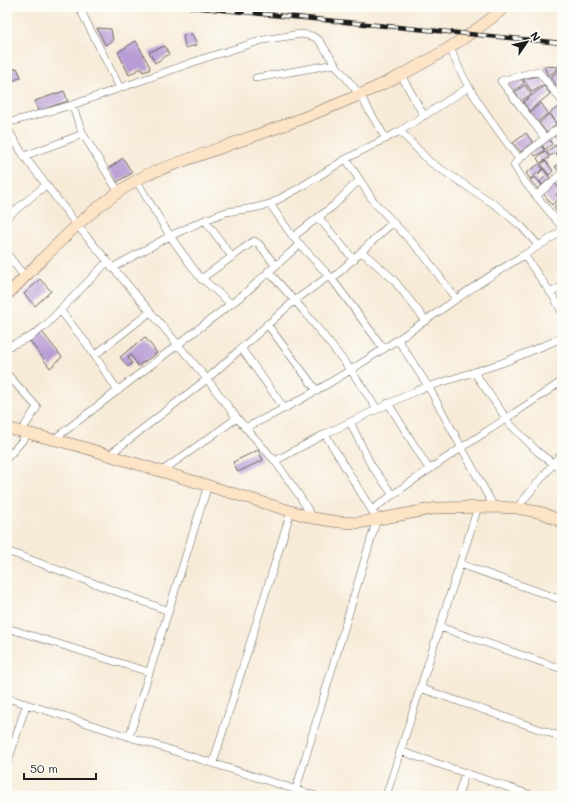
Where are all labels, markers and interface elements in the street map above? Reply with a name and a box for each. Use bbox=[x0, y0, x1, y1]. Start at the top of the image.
north arrow bbox=[507, 22, 547, 62]
text: N bbox=[527, 28, 544, 44]
scale bar bbox=[24, 755, 96, 781]
text: 50 m bbox=[30, 760, 58, 776]

